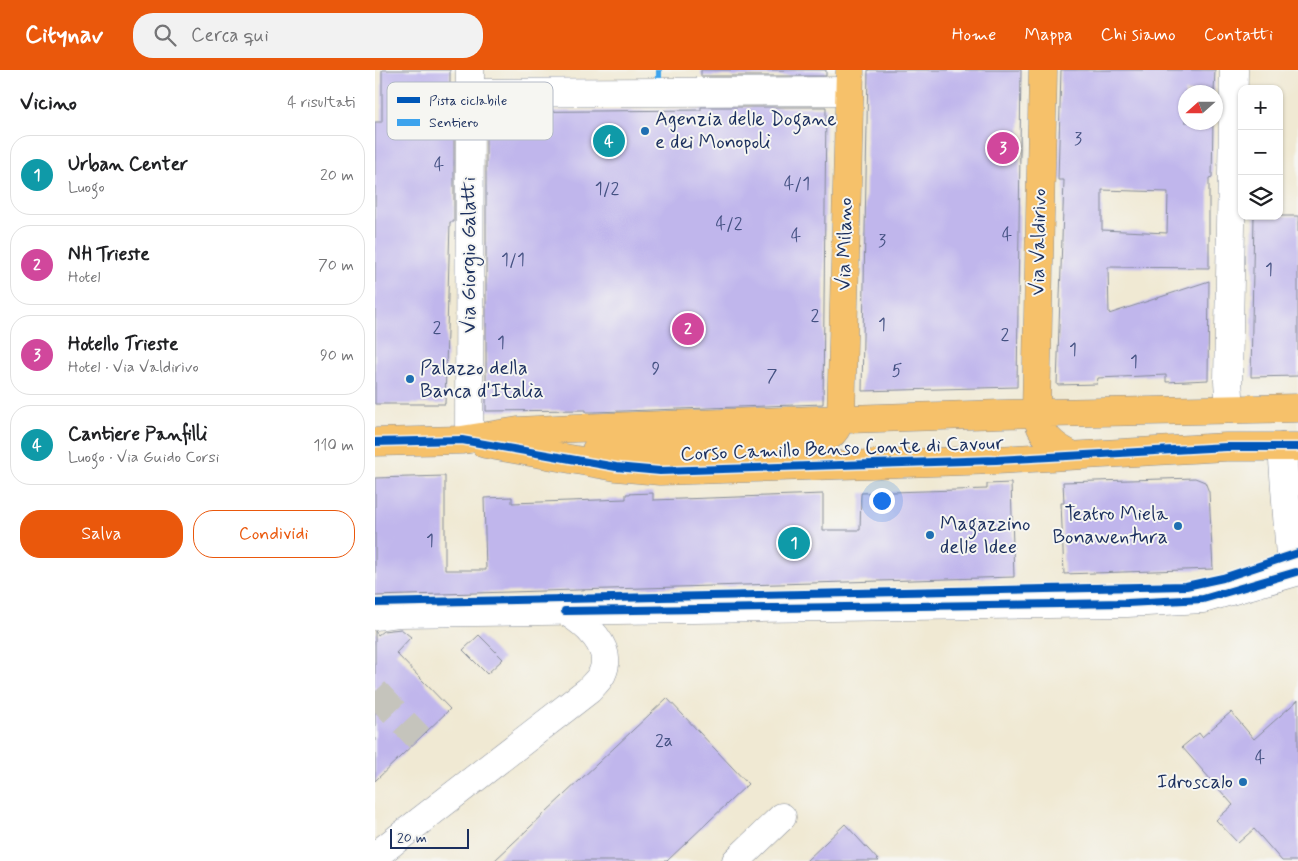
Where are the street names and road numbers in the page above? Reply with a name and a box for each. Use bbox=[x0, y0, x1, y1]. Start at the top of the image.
street label: Via Giorgio Galatti bbox=[456, 177, 484, 333]
street label: Via Valdirivo bbox=[1025, 188, 1053, 296]
street label: Via Milano bbox=[831, 197, 859, 291]
street label: Corso Camillo Benso Conte di Cavour bbox=[680, 430, 1005, 468]

